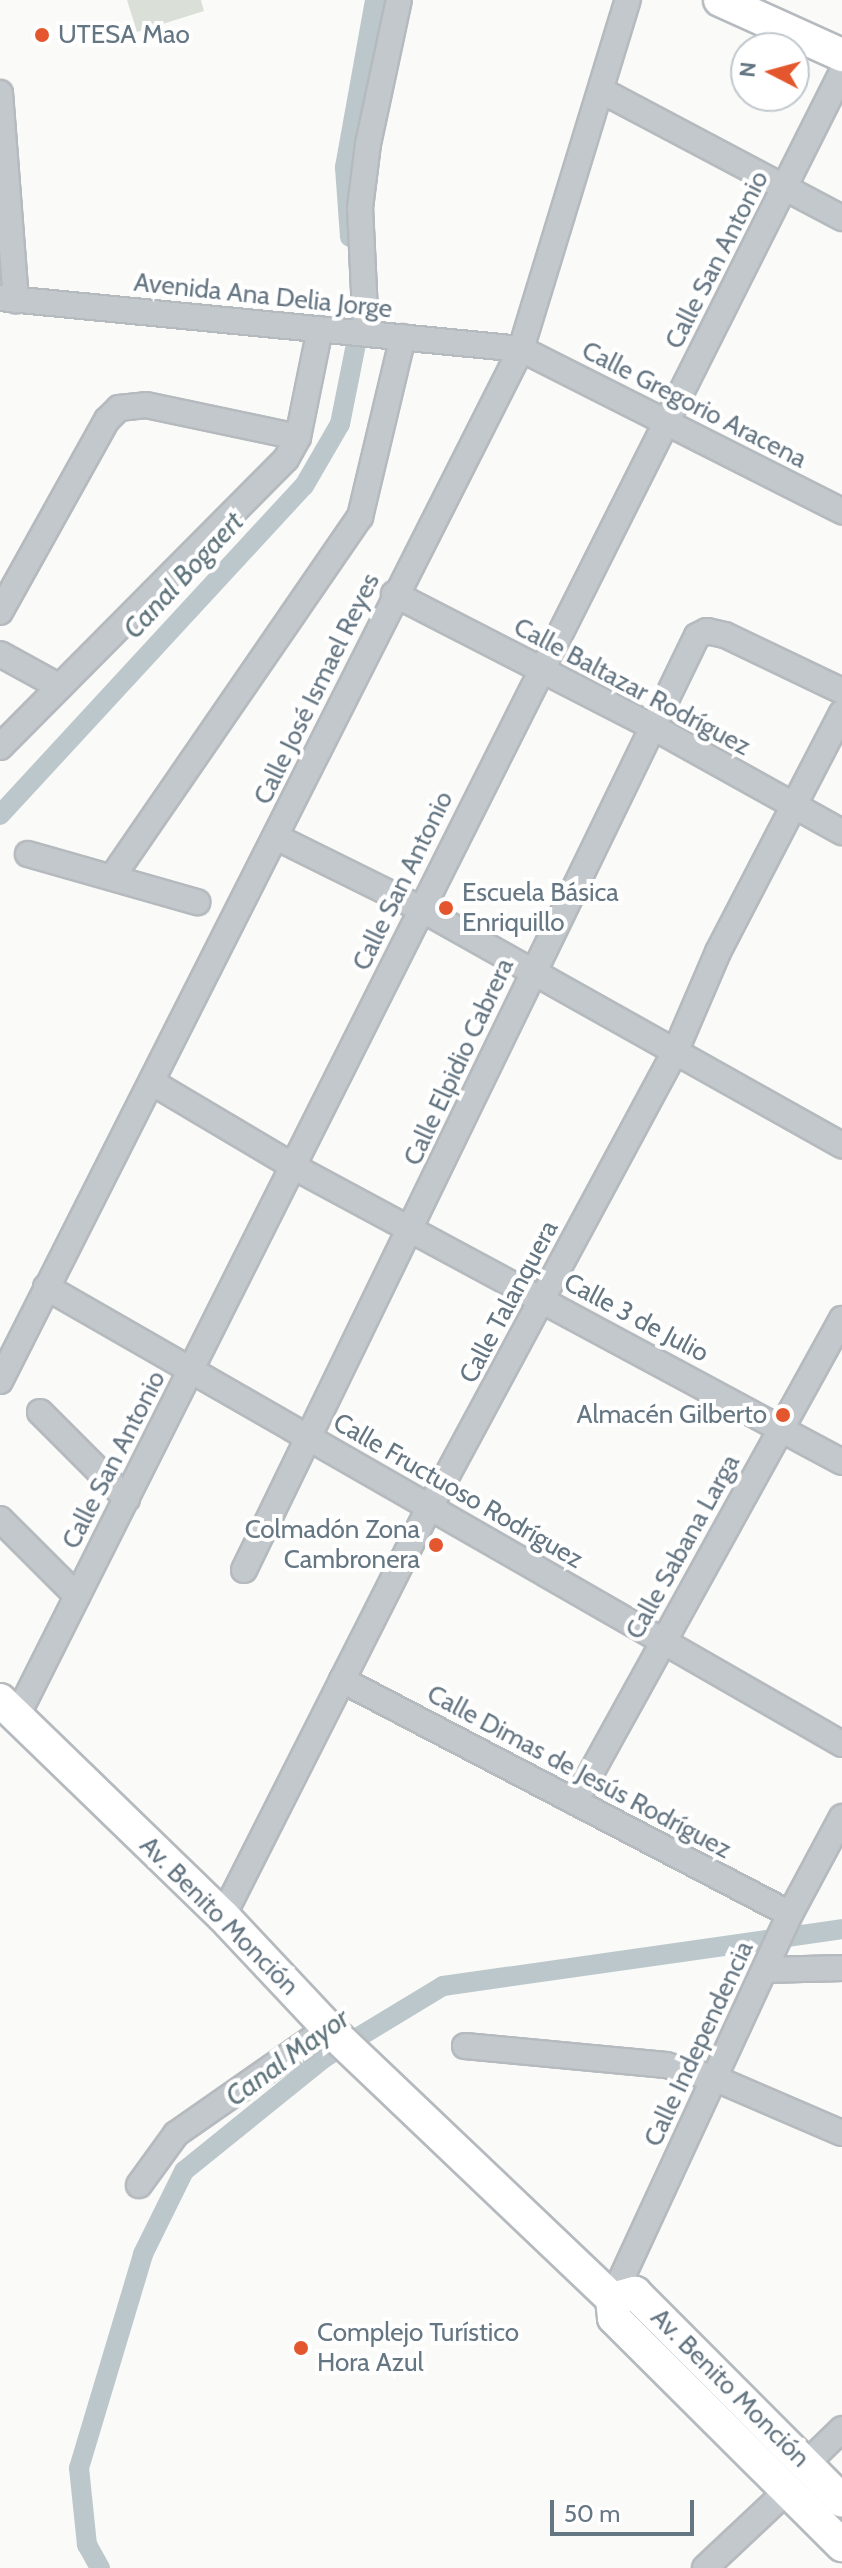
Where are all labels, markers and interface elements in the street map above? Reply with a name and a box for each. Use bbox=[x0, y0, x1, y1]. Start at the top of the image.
place label: UTESA Mao bbox=[58, 19, 190, 51]
marker: UTESA Mao bbox=[33, 26, 51, 44]
north arrow bbox=[730, 32, 810, 112]
text: N bbox=[733, 60, 762, 79]
street label: Calle San Antonio bbox=[659, 166, 775, 354]
street label: Avenida Ana Delia Jorge bbox=[132, 267, 394, 325]
street label: Calle Gregorio Aracena bbox=[576, 335, 812, 475]
water label: Canal Bogaert bbox=[116, 505, 250, 645]
street label: Calle José Ismael Reyes bbox=[247, 568, 387, 810]
street label: Calle Baltazar Rodríguez bbox=[508, 611, 756, 763]
street label: Calle San Antonio bbox=[346, 786, 460, 976]
place label: Escuela Básica Enriquillo bbox=[462, 877, 619, 938]
marker: Escuela Básica Enriquillo bbox=[437, 899, 455, 917]
street label: Calle Elpidio Cabrera bbox=[397, 953, 521, 1171]
street label: Calle Talanquera bbox=[453, 1215, 565, 1389]
street label: Calle 3 de Julio bbox=[558, 1267, 714, 1369]
street label: Calle San Antonio bbox=[56, 1366, 172, 1554]
place label: Almacén Gilberto bbox=[577, 1399, 767, 1431]
marker: Almacén Gilberto bbox=[774, 1406, 792, 1424]
street label: Calle Fructuoso Rodríguez bbox=[328, 1407, 588, 1575]
street label: Calle Sabana Larga bbox=[619, 1449, 747, 1645]
place label: Colmadón Zona Cambronera bbox=[245, 1514, 420, 1576]
marker: Colmadón Zona Cambronera bbox=[427, 1536, 445, 1554]
street label: Calle Dimas de Jesús Rodríguez bbox=[422, 1678, 736, 1866]
street label: Av. Benito Monción bbox=[133, 1830, 305, 2002]
street label: Calle Independencia bbox=[638, 1936, 760, 2152]
water label: Canal Mayor bbox=[219, 2001, 355, 2113]
street label: Av. Benito Monción bbox=[644, 2302, 816, 2474]
place label: Complejo Turístico Hora Azul bbox=[317, 2317, 519, 2378]
marker: Complejo Turístico Hora Azul bbox=[292, 2339, 310, 2357]
scale bar bbox=[554, 2484, 698, 2534]
text: 50 m bbox=[564, 2499, 620, 2528]

